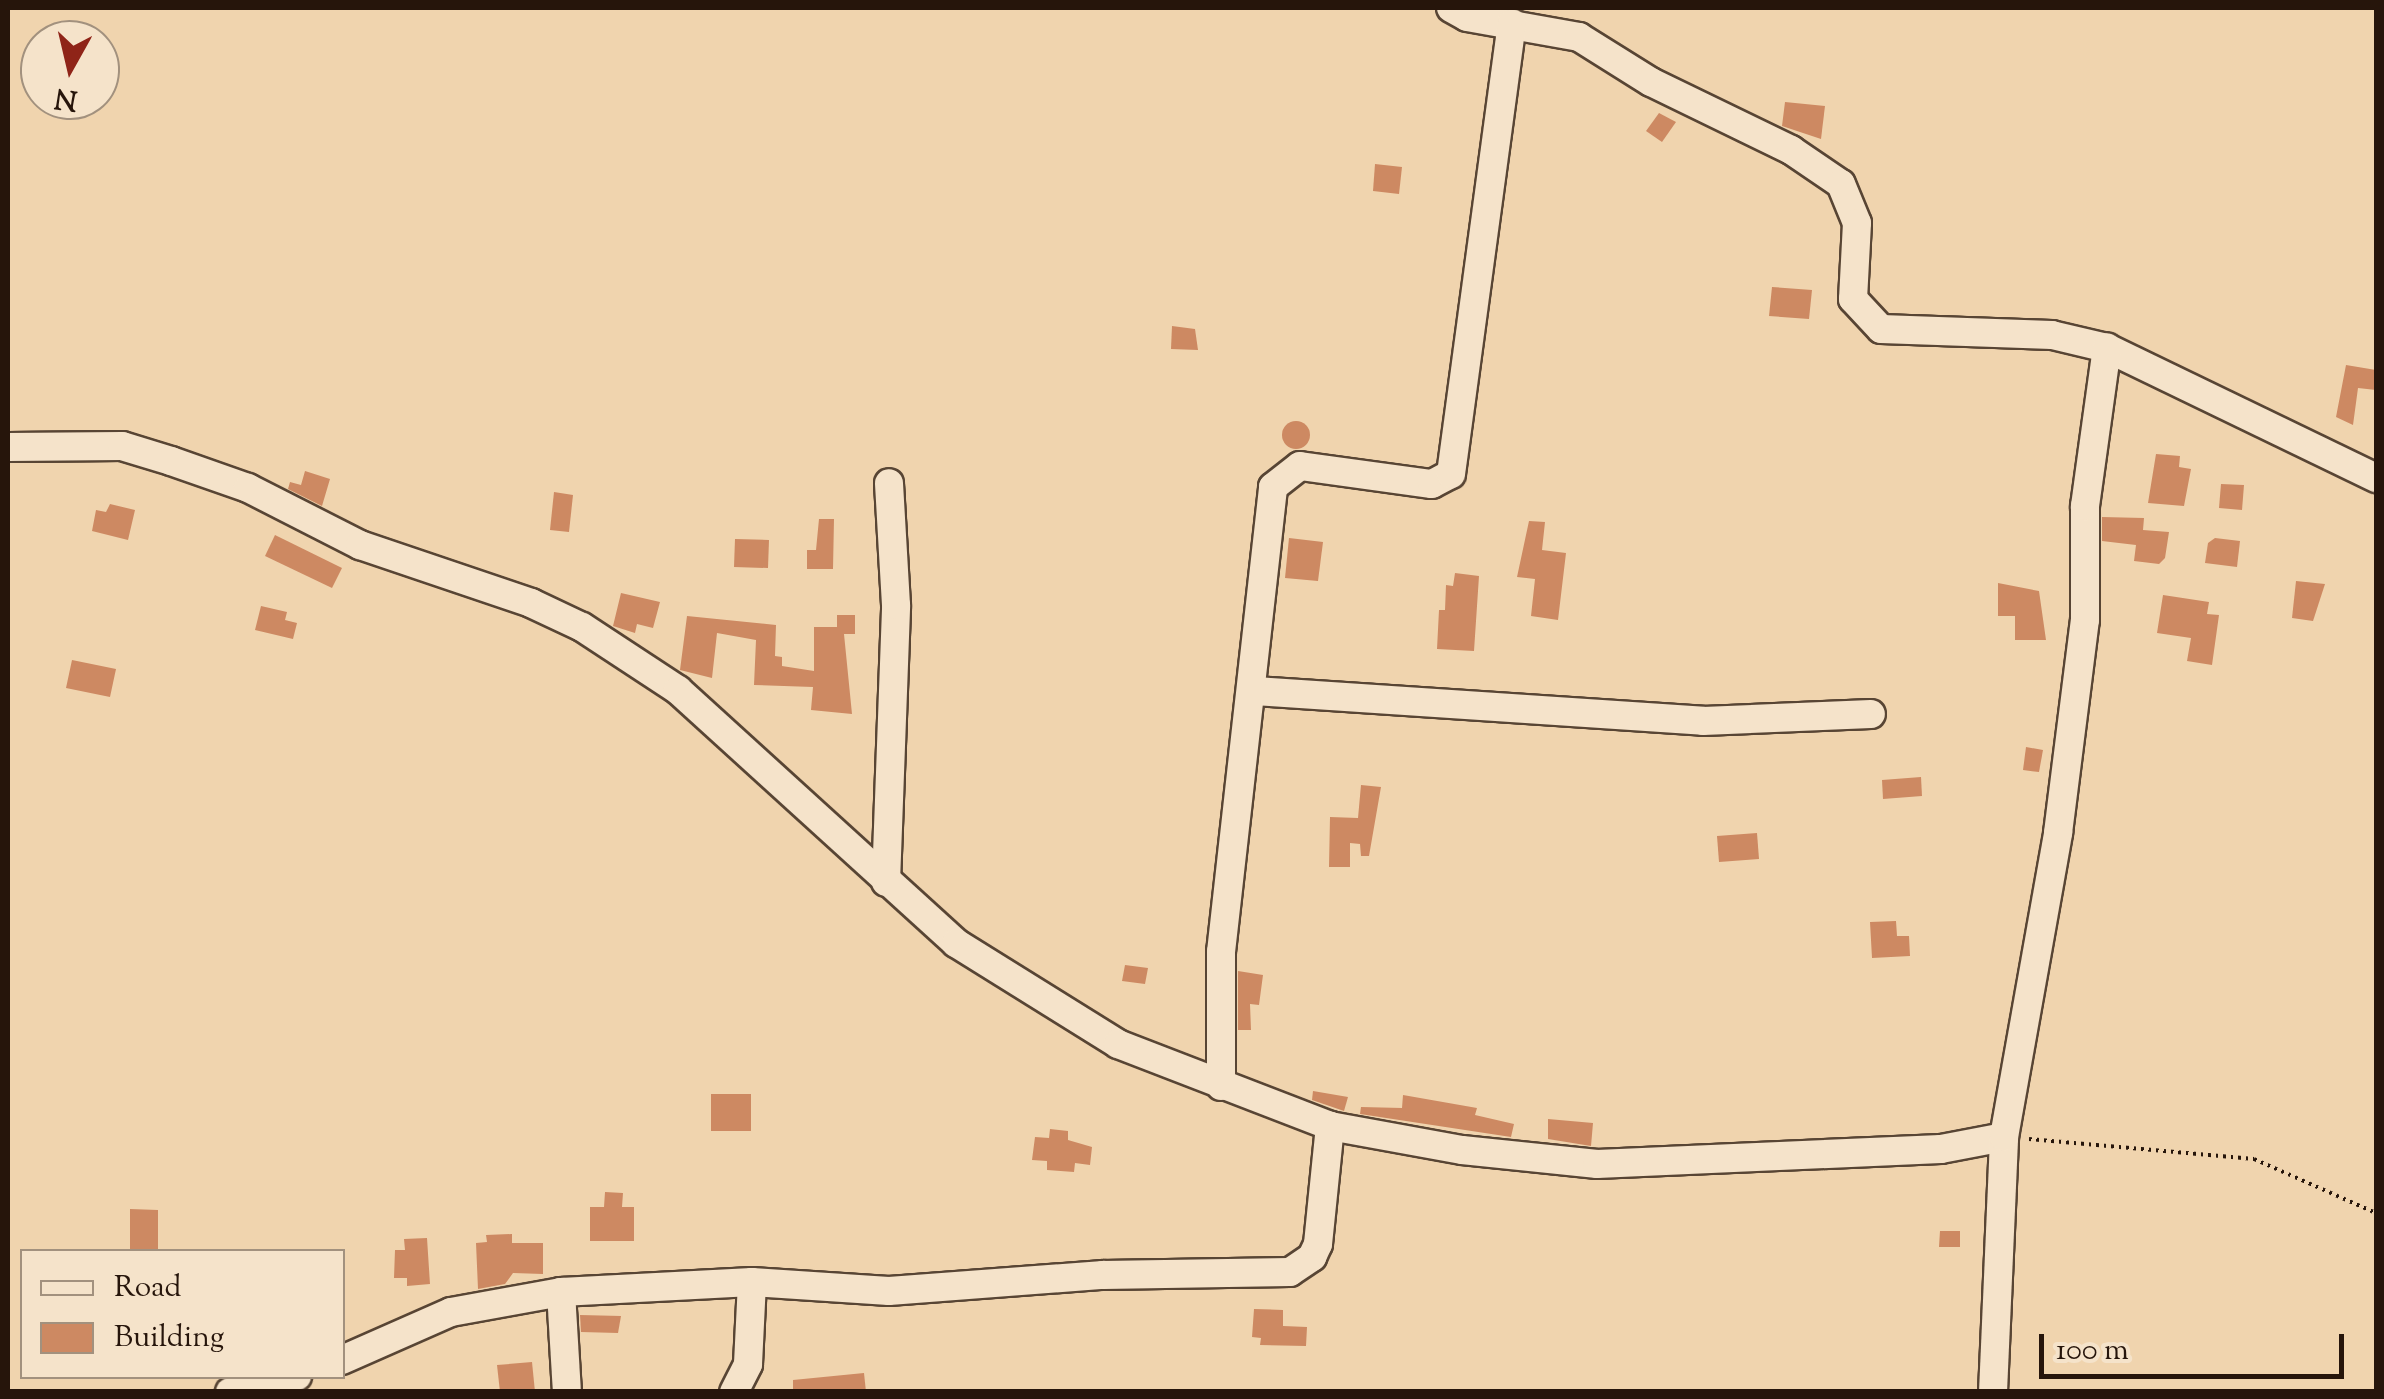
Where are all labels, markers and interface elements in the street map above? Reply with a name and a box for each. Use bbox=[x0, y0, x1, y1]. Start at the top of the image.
north arrow bbox=[20, 20, 120, 120]
text: N bbox=[52, 76, 80, 119]
legend bbox=[20, 1249, 345, 1379]
text: Road bbox=[114, 1267, 181, 1310]
scale bar bbox=[2044, 1314, 2349, 1376]
text: Building bbox=[114, 1317, 224, 1360]
text: 100 m bbox=[2056, 1330, 2129, 1373]

